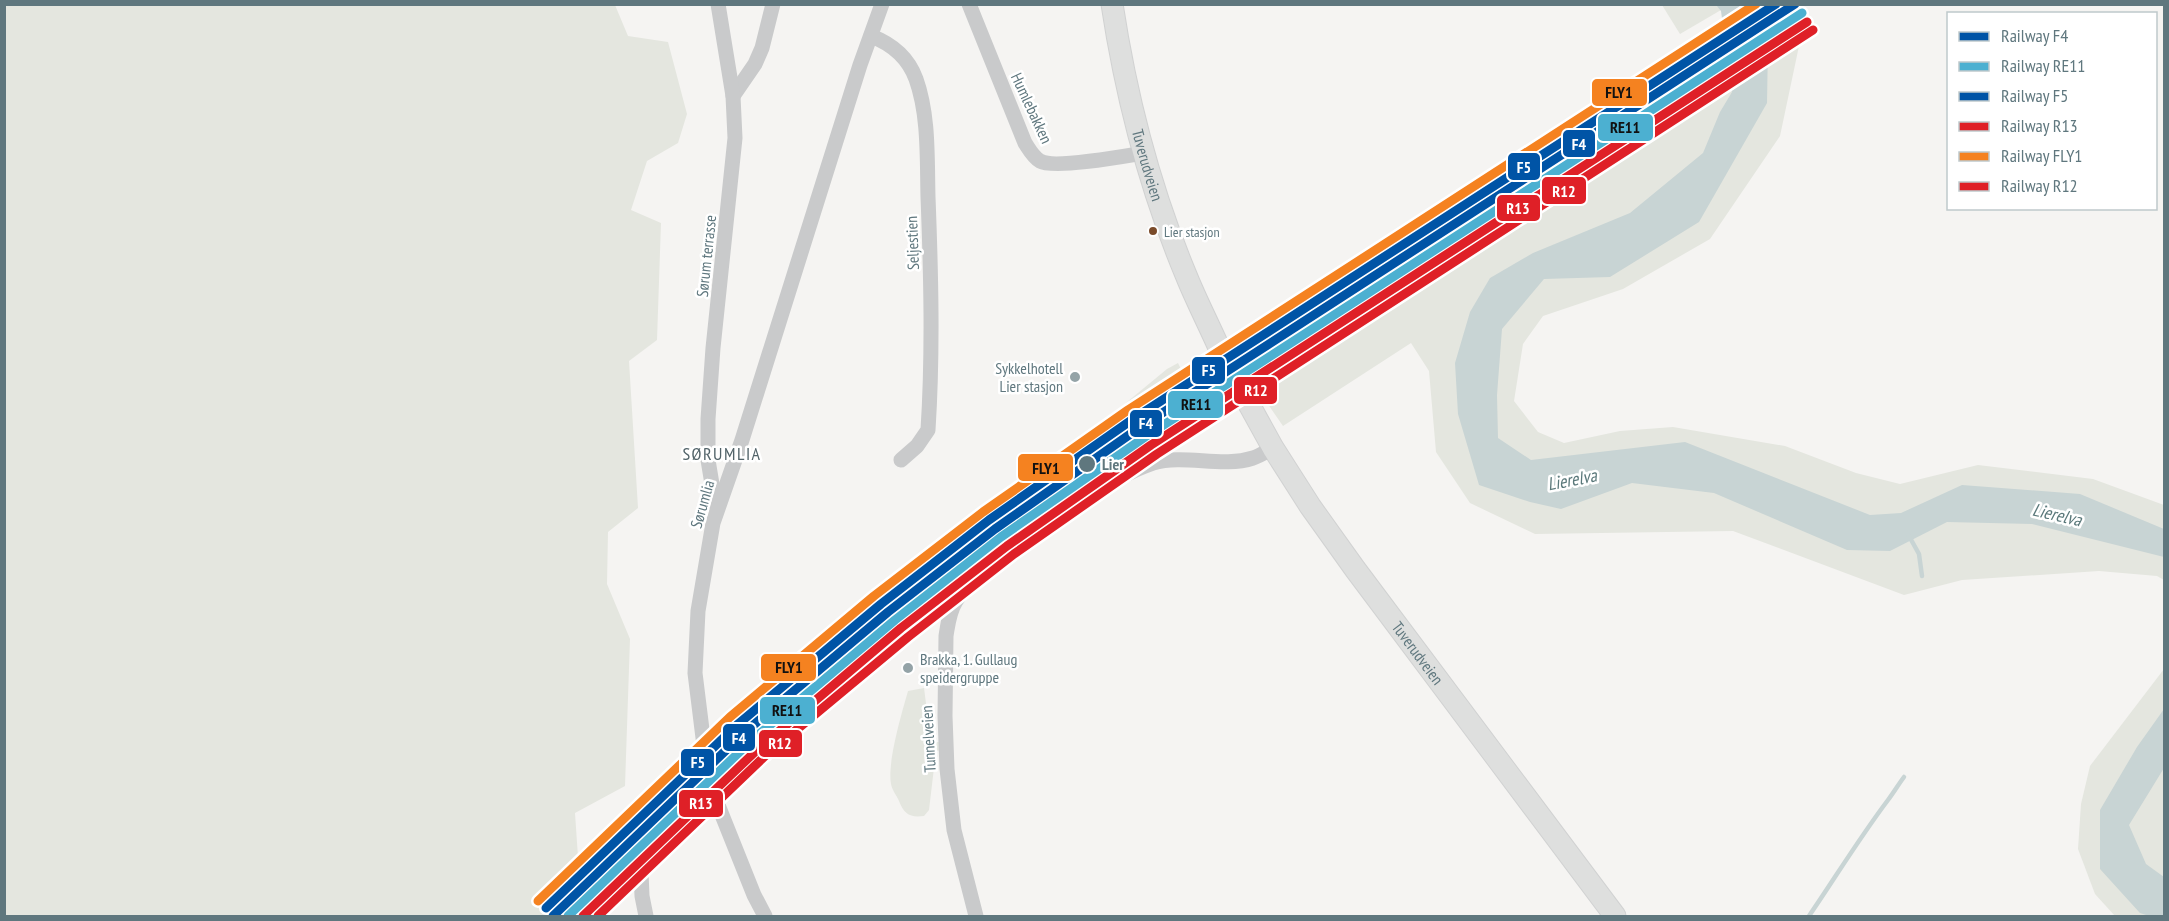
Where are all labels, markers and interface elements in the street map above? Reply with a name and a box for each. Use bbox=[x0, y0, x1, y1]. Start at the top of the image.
legend bbox=[1947, 12, 2157, 210]
text: Railway F4 bbox=[2001, 24, 2068, 47]
text: Railway RE11 bbox=[2001, 54, 2085, 77]
street label: Humlebakken bbox=[1007, 70, 1057, 146]
line badge: FLY1 bbox=[1591, 78, 1648, 107]
text: FLY1 bbox=[1605, 82, 1633, 102]
text: Railway F5 bbox=[2001, 84, 2068, 107]
line badge: RE11 bbox=[1597, 113, 1654, 142]
text: Railway R13 bbox=[2001, 114, 2078, 137]
text: RE11 bbox=[1610, 117, 1640, 137]
street label: Tuverudveien bbox=[1128, 127, 1168, 203]
line badge: F4 bbox=[1562, 129, 1596, 158]
text: F4 bbox=[1572, 134, 1587, 154]
text: Railway FLY1 bbox=[2001, 144, 2082, 167]
line badge: F5 bbox=[1507, 152, 1541, 181]
text: F5 bbox=[1517, 157, 1531, 177]
text: Railway R12 bbox=[2001, 174, 2078, 197]
line badge: R12 bbox=[1541, 176, 1587, 205]
text: R12 bbox=[1552, 181, 1576, 201]
line badge: R13 bbox=[1496, 194, 1541, 222]
text: R13 bbox=[1506, 198, 1530, 218]
street label: Sørum terrasse bbox=[692, 214, 720, 298]
street label: Seljestien bbox=[901, 216, 923, 270]
place label: Lier stasjon bbox=[1164, 223, 1220, 241]
marker: Lier stasjon bbox=[1147, 225, 1159, 237]
line badge: F5 bbox=[1191, 356, 1226, 385]
place label: Sykkelhotell Lier stasjon bbox=[995, 358, 1063, 396]
text: F5 bbox=[1202, 360, 1216, 380]
marker: Sykkelhotell Lier stasjon bbox=[1068, 370, 1082, 384]
line badge: R12 bbox=[1233, 376, 1278, 405]
text: R12 bbox=[1244, 380, 1268, 400]
line badge: RE11 bbox=[1167, 390, 1224, 419]
text: RE11 bbox=[1181, 394, 1211, 414]
line badge: F4 bbox=[1129, 409, 1163, 438]
text: F4 bbox=[1139, 413, 1154, 433]
district label: SØRUMLIA bbox=[682, 442, 762, 465]
line badge: FLY1 bbox=[1017, 453, 1074, 482]
marker: Lier bbox=[1077, 454, 1097, 474]
place label: Lier bbox=[1102, 454, 1124, 474]
text: FLY1 bbox=[1032, 458, 1060, 478]
water label: Lierelva bbox=[1545, 463, 1599, 496]
street label: Sørumlia bbox=[686, 478, 718, 530]
water label: Lierelva bbox=[2030, 498, 2085, 531]
street label: Tuverudveien bbox=[1388, 618, 1448, 689]
place label: Brakka, 1. Gullaug speidergruppe bbox=[920, 649, 1017, 687]
line badge: FLY1 bbox=[760, 653, 817, 682]
text: FLY1 bbox=[775, 657, 803, 677]
marker: Brakka, 1. Gullaug speidergruppe bbox=[901, 661, 915, 675]
line badge: RE11 bbox=[759, 696, 816, 725]
text: RE11 bbox=[772, 700, 802, 720]
street label: Tunnelveien bbox=[916, 705, 940, 773]
line badge: F4 bbox=[722, 723, 756, 752]
text: F4 bbox=[732, 728, 747, 748]
line badge: R12 bbox=[758, 729, 803, 758]
text: R12 bbox=[768, 733, 792, 753]
line badge: F5 bbox=[680, 748, 715, 777]
text: F5 bbox=[691, 752, 705, 772]
line badge: R13 bbox=[678, 789, 724, 818]
text: R13 bbox=[689, 793, 713, 813]

